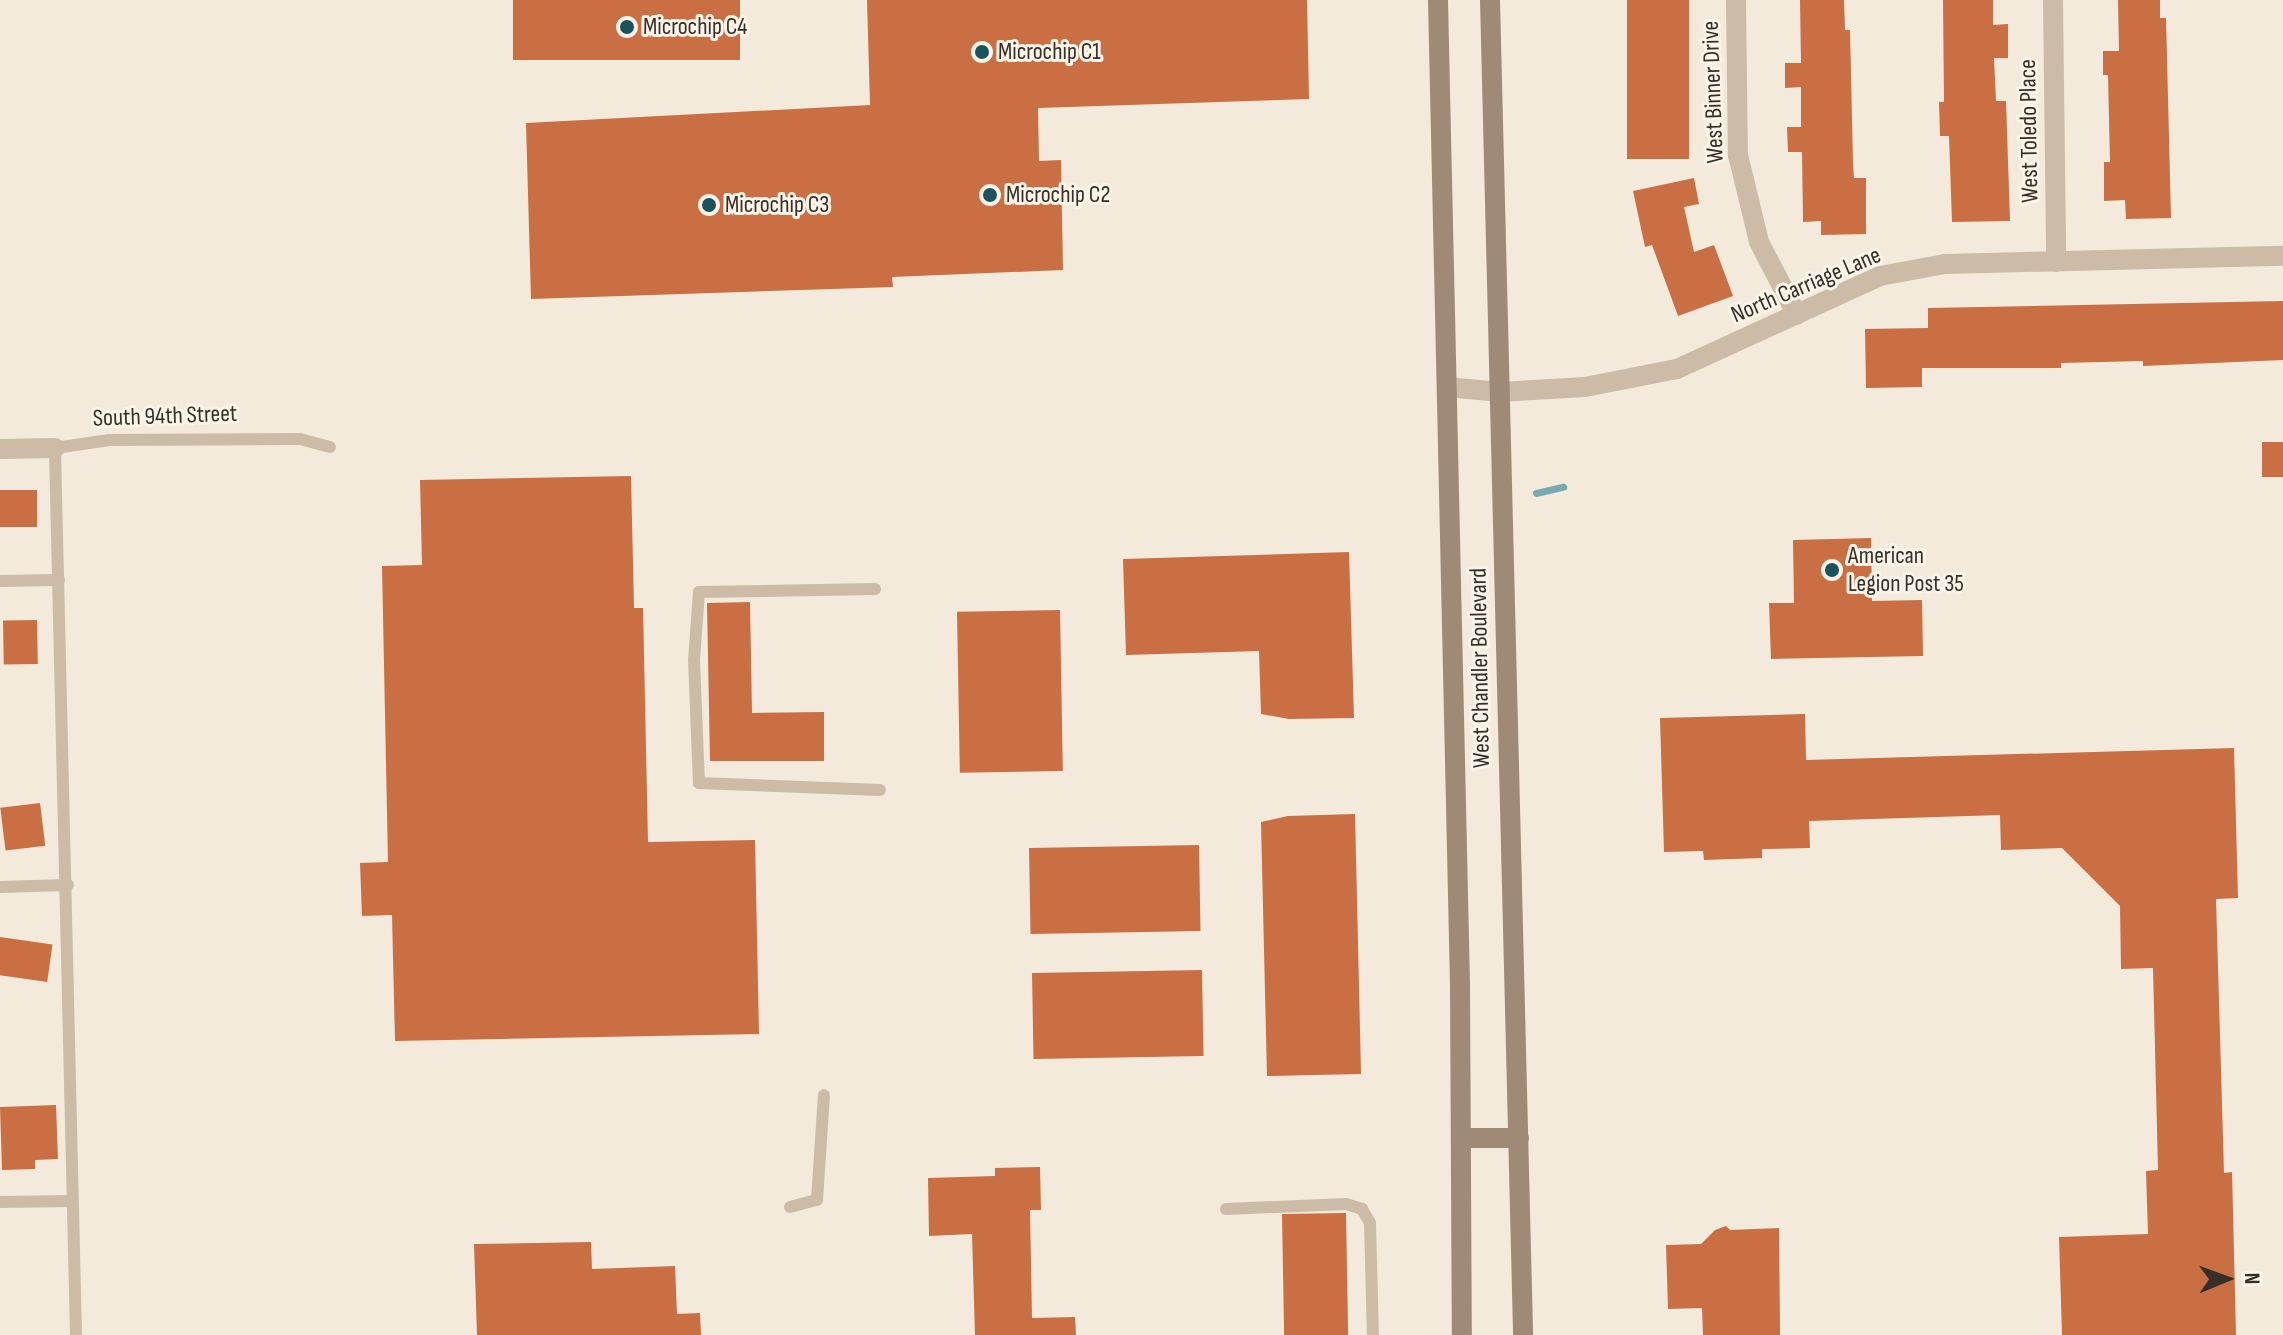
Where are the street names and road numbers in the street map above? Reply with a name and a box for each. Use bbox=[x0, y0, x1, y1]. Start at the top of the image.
street label: West Binner Drive bbox=[1696, 20, 1730, 164]
street label: West Toledo Place bbox=[2013, 59, 2045, 203]
street label: North Carriage Lane bbox=[1727, 241, 1885, 329]
street label: South 94th Street bbox=[92, 399, 238, 433]
street label: West Chandler Boulevard bbox=[1464, 568, 1496, 768]

